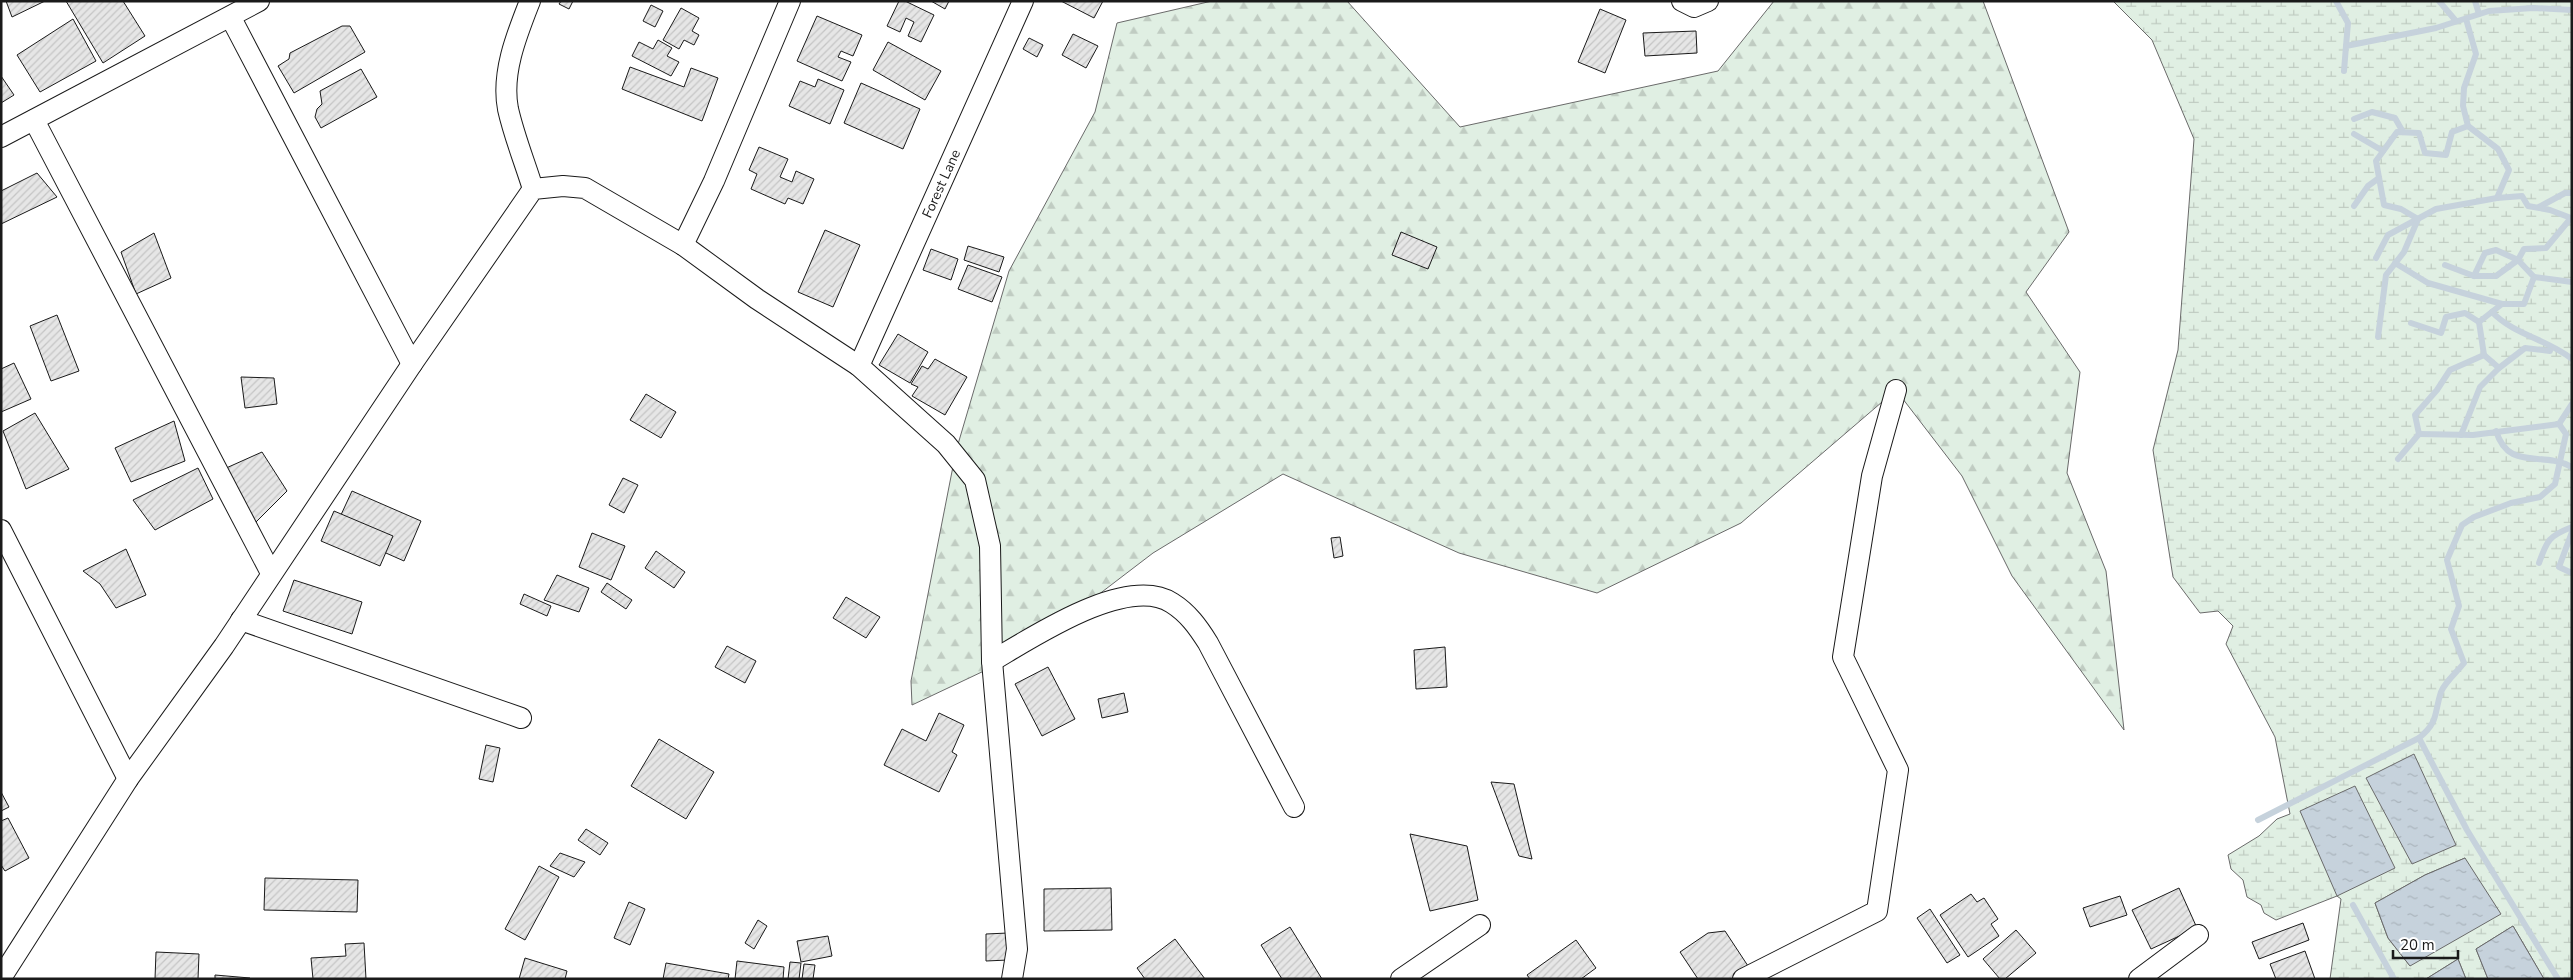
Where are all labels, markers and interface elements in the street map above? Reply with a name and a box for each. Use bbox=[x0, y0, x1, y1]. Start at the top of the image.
street label: Forest Lane bbox=[918, 146, 965, 221]
scale bar bbox=[2393, 928, 2458, 960]
text: 20 m bbox=[2400, 935, 2435, 955]

